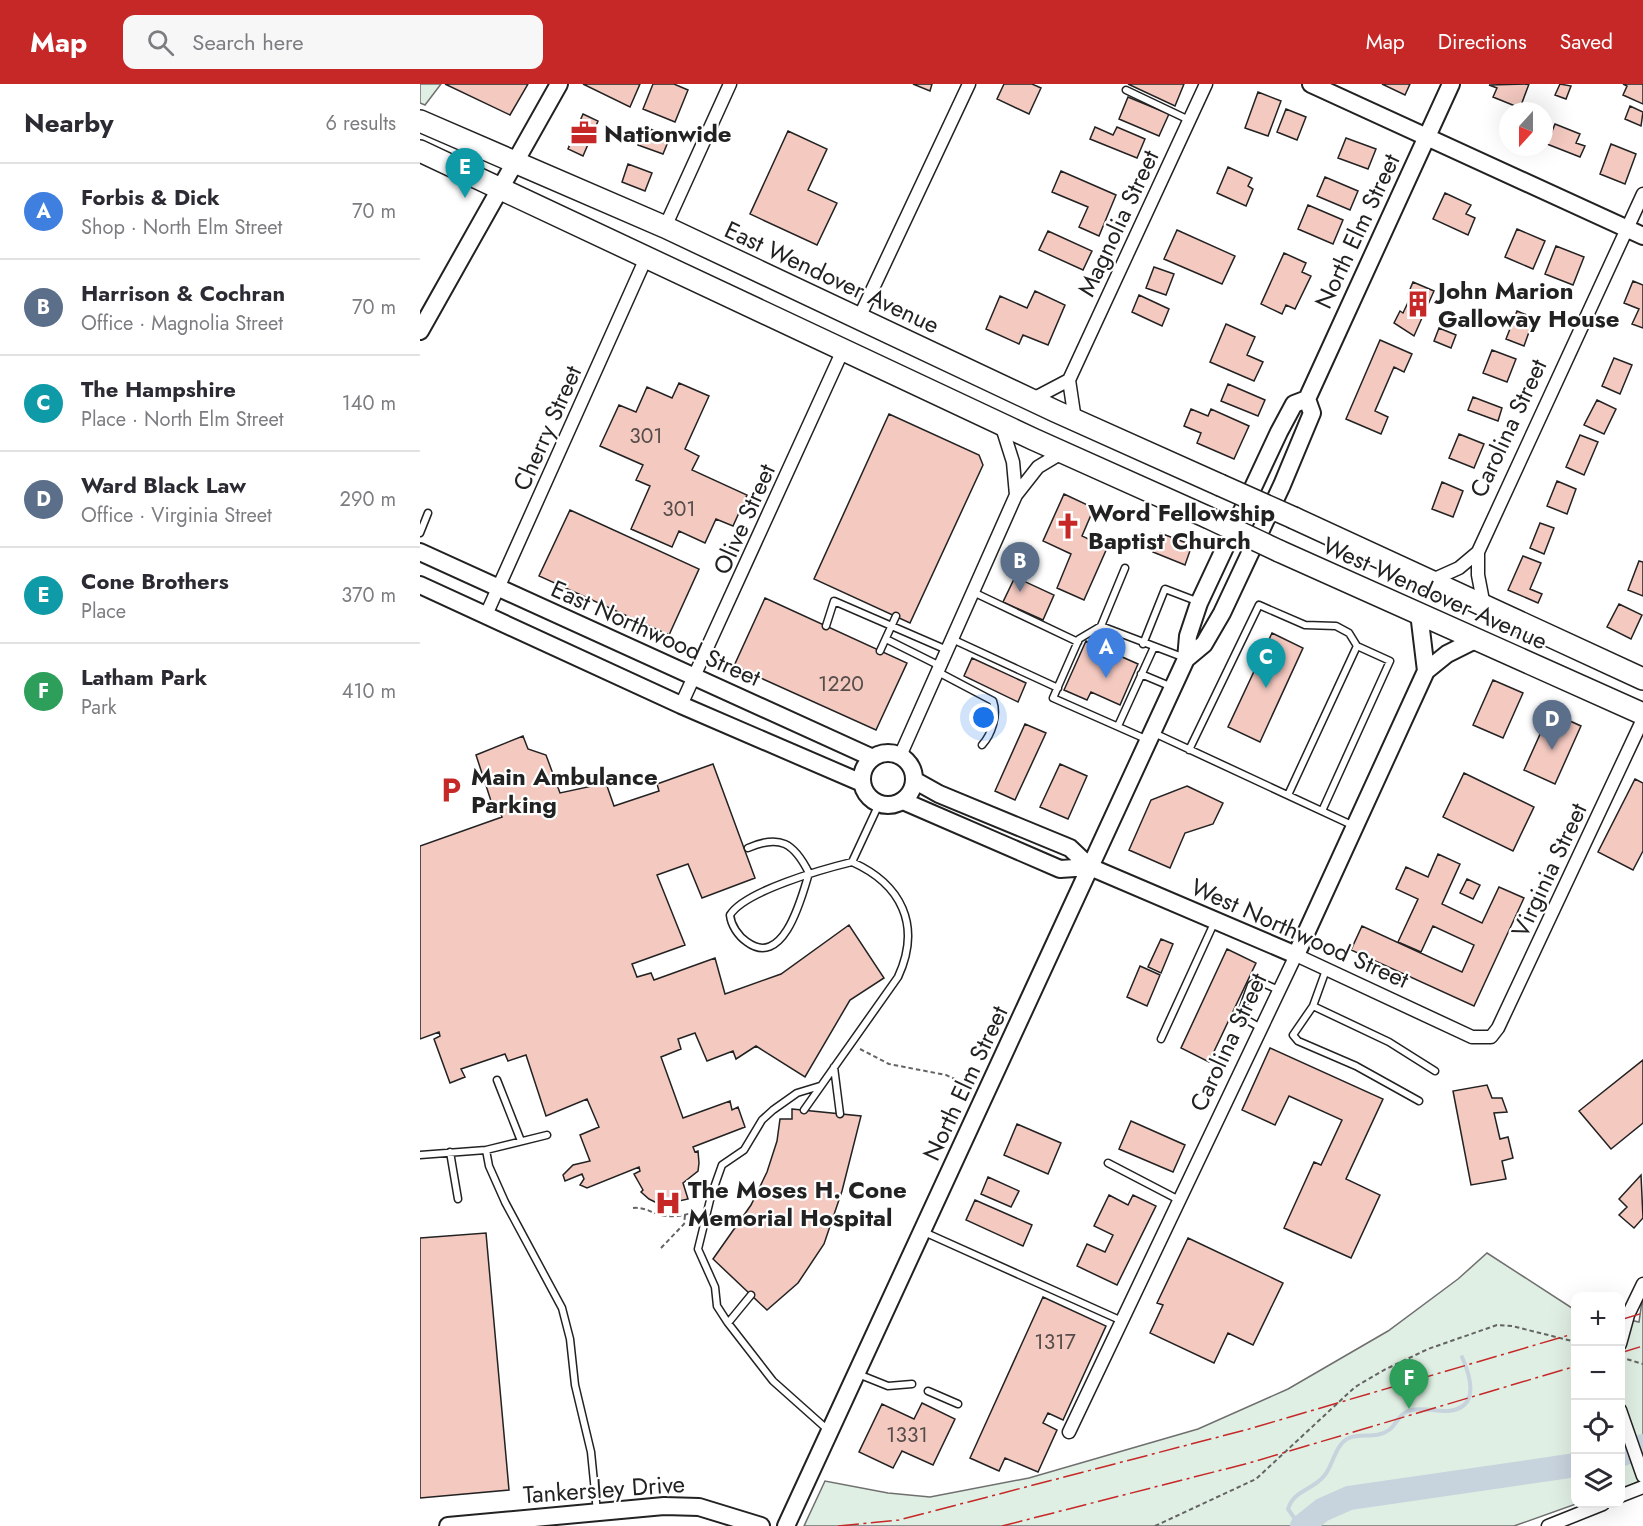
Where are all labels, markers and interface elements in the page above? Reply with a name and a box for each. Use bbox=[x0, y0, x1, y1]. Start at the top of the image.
search box bbox=[123, 15, 543, 69]
text: Map bbox=[30, 22, 87, 63]
icon: search bbox=[144, 26, 177, 59]
text: Search here bbox=[192, 26, 304, 58]
text: Map bbox=[1366, 27, 1405, 57]
text: Directions bbox=[1438, 27, 1527, 57]
text: Saved bbox=[1560, 27, 1613, 57]
north arrow bbox=[1499, 102, 1553, 156]
text: Nearby bbox=[24, 104, 113, 142]
text: 6 results bbox=[326, 109, 396, 138]
place label: Nationwide bbox=[604, 116, 732, 151]
office icon: Nationwide bbox=[569, 118, 599, 148]
street label: Magnolia Street bbox=[1069, 144, 1167, 302]
pin: E bbox=[446, 148, 484, 198]
street label: North Elm Street bbox=[1306, 148, 1408, 314]
text: Forbis & Dick bbox=[81, 181, 220, 213]
text: A bbox=[36, 197, 51, 226]
text: 70 m bbox=[352, 197, 396, 226]
street label: East Wendover Avenue bbox=[719, 212, 945, 342]
text: Shop · North Elm Street bbox=[81, 213, 282, 242]
place label: John Marion Galloway House bbox=[1434, 273, 1620, 336]
text: Harrison & Cochran bbox=[81, 277, 285, 309]
building icon: John Marion Galloway House bbox=[1403, 289, 1433, 319]
text: B bbox=[37, 293, 50, 322]
text: 70 m bbox=[352, 293, 396, 322]
text: Office · Magnolia Street bbox=[81, 309, 283, 338]
street label: Carolina Street bbox=[1461, 353, 1556, 503]
street label: Cherry Street bbox=[504, 360, 590, 496]
text: The Hampshire bbox=[81, 373, 236, 405]
text: C bbox=[36, 389, 51, 418]
text: 140 m bbox=[342, 389, 396, 418]
text: Place · North Elm Street bbox=[81, 405, 284, 434]
house number: 301 bbox=[629, 421, 663, 451]
street label: Olive Street bbox=[704, 458, 784, 580]
text: Ward Black Law bbox=[81, 469, 246, 501]
text: D bbox=[36, 485, 51, 514]
text: 290 m bbox=[340, 485, 396, 514]
house number: 301 bbox=[662, 494, 696, 524]
place label: Word Fellowship Baptist Church bbox=[1088, 495, 1275, 558]
text: Office · Virginia Street bbox=[81, 501, 272, 530]
church icon: Word Fellowship Baptist Church bbox=[1053, 511, 1083, 541]
street label: West Wendover Avenue bbox=[1317, 528, 1553, 658]
pin: B bbox=[1000, 542, 1040, 592]
text: Cone Brothers bbox=[81, 565, 229, 597]
street label: East Northwood Street bbox=[546, 571, 767, 695]
text: E bbox=[37, 581, 50, 610]
text: 370 m bbox=[341, 581, 396, 610]
text: Place bbox=[81, 597, 126, 626]
pin: A bbox=[1086, 628, 1126, 678]
pin: C bbox=[1246, 638, 1286, 688]
text: Latham Park bbox=[81, 661, 207, 693]
house number: 1220 bbox=[818, 669, 864, 699]
text: F bbox=[38, 677, 49, 706]
text: 410 m bbox=[342, 677, 396, 706]
text: Park bbox=[81, 693, 117, 722]
pin: D bbox=[1532, 700, 1572, 750]
your location bbox=[969, 703, 998, 732]
place label: Main Ambulance Parking bbox=[471, 759, 658, 822]
parking icon: Main Ambulance Parking bbox=[436, 775, 466, 805]
street label: Virginia Street bbox=[1503, 797, 1596, 943]
street label: West Northwood Street bbox=[1185, 869, 1415, 997]
street label: Carolina Street bbox=[1181, 967, 1276, 1117]
street label: North Elm Street bbox=[914, 1000, 1016, 1166]
place label: The Moses H. Cone Memorial Hospital bbox=[688, 1172, 907, 1235]
hospital icon: The Moses H. Cone Memorial Hospital bbox=[653, 1188, 683, 1218]
map controls bbox=[1571, 1292, 1625, 1508]
button: + bbox=[1571, 1292, 1625, 1346]
house number: 1317 bbox=[1034, 1327, 1076, 1357]
button: − bbox=[1571, 1346, 1625, 1400]
pin: F bbox=[1390, 1360, 1428, 1409]
button: locate bbox=[1571, 1400, 1625, 1454]
house number: 1331 bbox=[886, 1420, 928, 1450]
button: layers bbox=[1571, 1454, 1625, 1508]
street label: Tankersley Drive bbox=[522, 1466, 686, 1512]

